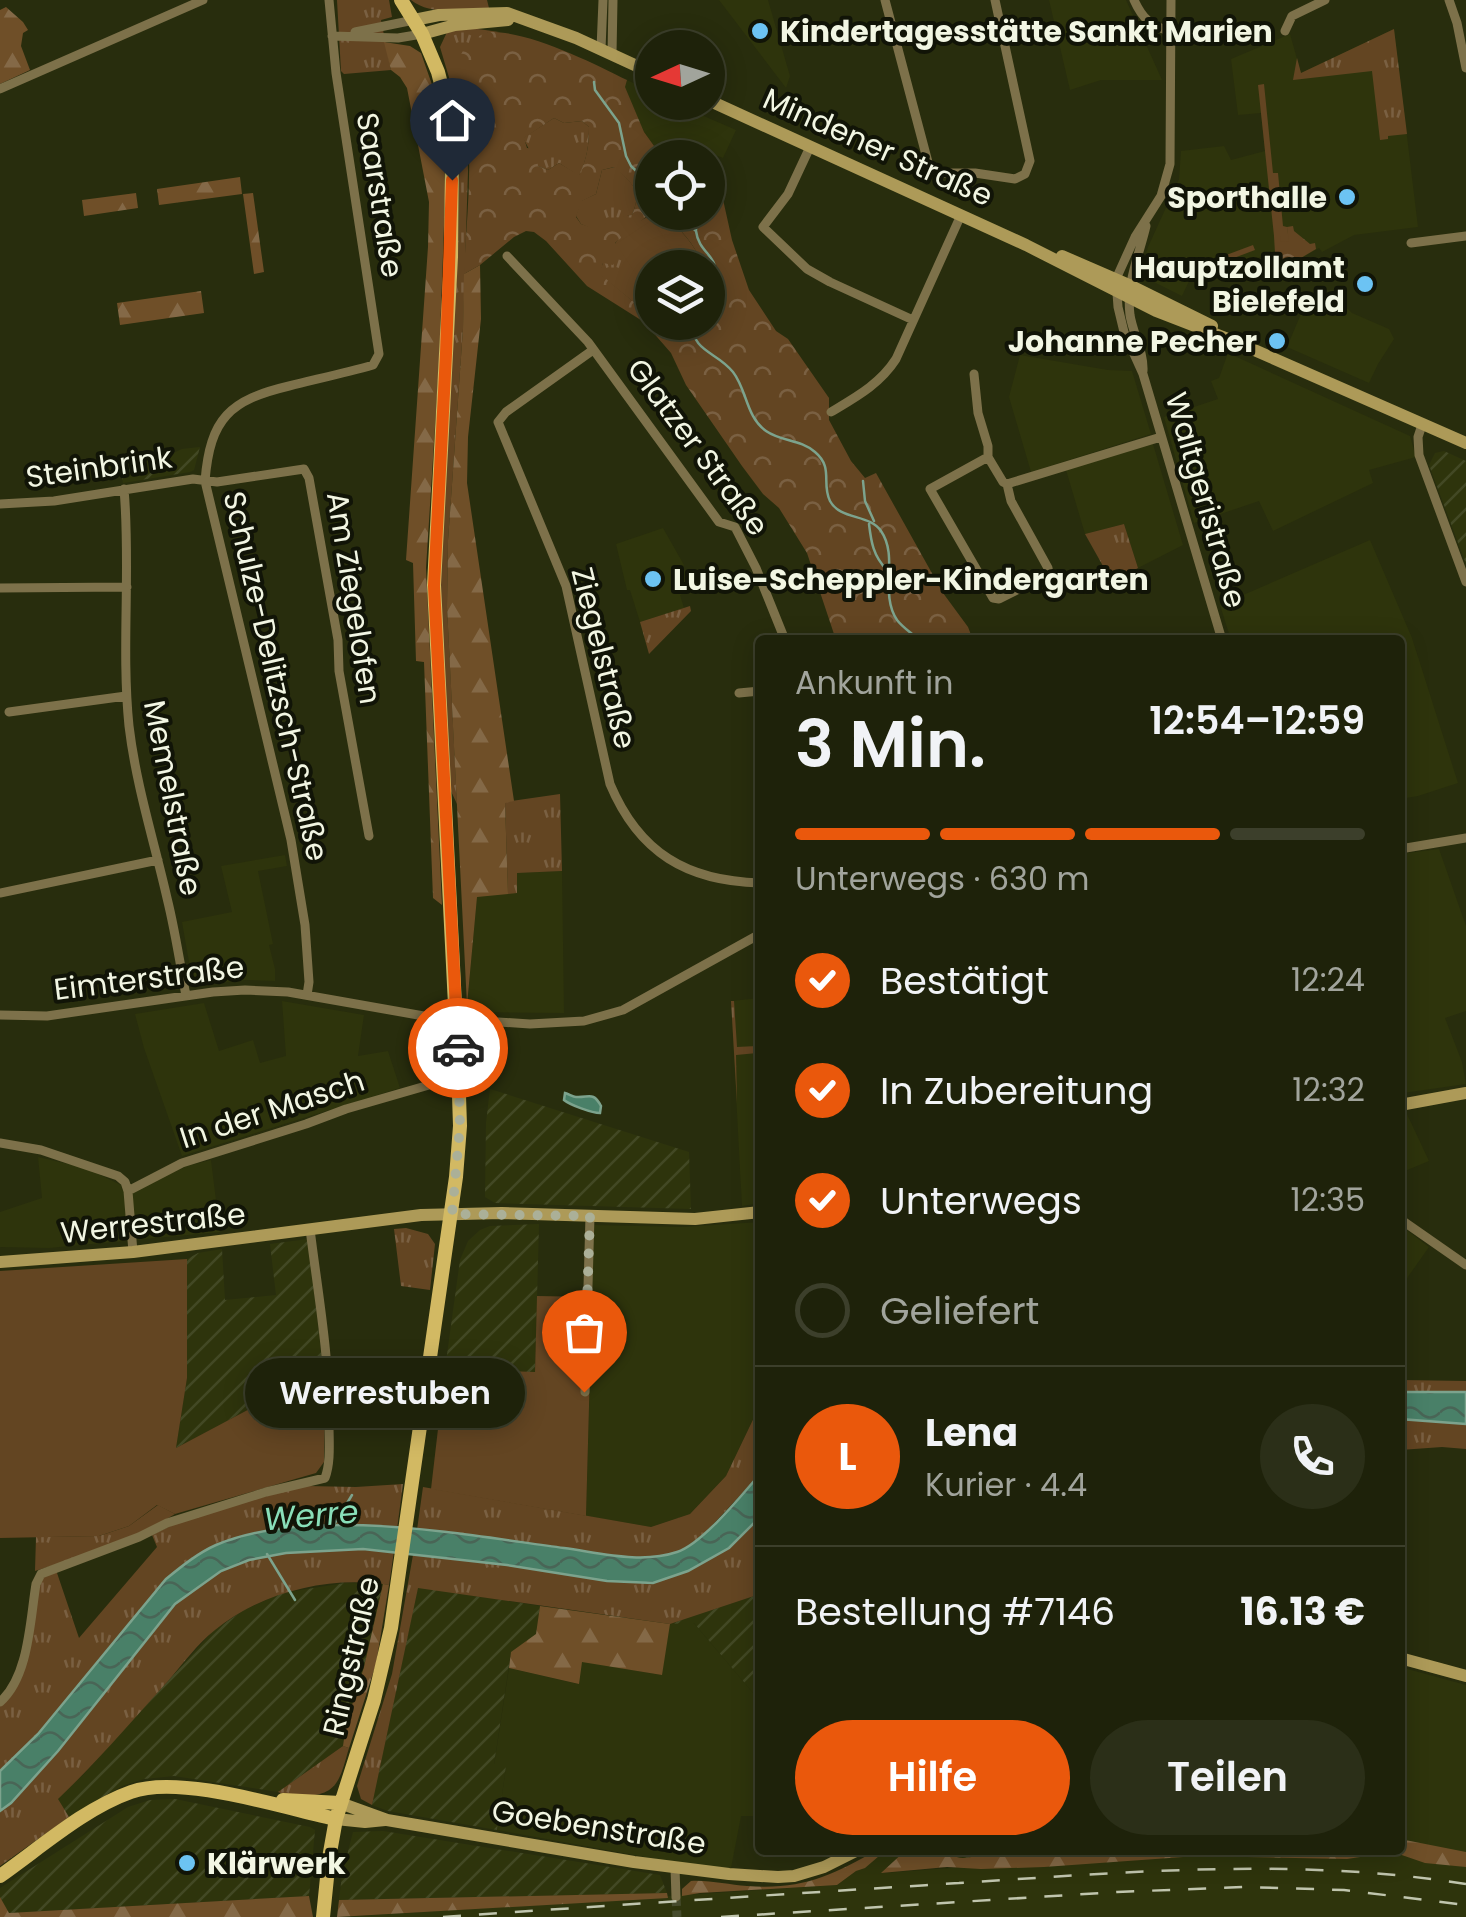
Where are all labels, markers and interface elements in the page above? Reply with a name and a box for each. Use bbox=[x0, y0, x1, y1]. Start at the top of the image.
place label: Kindertagesstätte Sankt Marien bbox=[780, 10, 1273, 53]
marker: Kindertagesstätte Sankt Marien bbox=[749, 20, 771, 42]
north arrow bbox=[635, 30, 725, 120]
map controls bbox=[635, 30, 725, 340]
street label: Mindener Straße bbox=[756, 77, 1000, 217]
pin bbox=[410, 78, 495, 181]
icon: home bbox=[425, 93, 480, 148]
street label: Saarstraße bbox=[346, 109, 414, 281]
button: locate bbox=[635, 140, 725, 230]
place label: Sporthalle bbox=[1167, 176, 1327, 219]
marker: Sporthalle bbox=[1336, 186, 1358, 208]
place label: Hauptzollamt Bielefeld bbox=[1134, 246, 1345, 323]
button: layers bbox=[635, 250, 725, 340]
marker: Hauptzollamt Bielefeld bbox=[1354, 273, 1376, 295]
place label: Johanne Pecher bbox=[1008, 320, 1257, 363]
marker: Johanne Pecher bbox=[1266, 330, 1288, 352]
street label: Glatzer Straße bbox=[617, 349, 779, 545]
street label: Waltgeristraße bbox=[1155, 387, 1257, 613]
street label: Steinbrink bbox=[23, 435, 175, 499]
street label: Schulze-Delitzsch-Straße bbox=[213, 487, 339, 865]
street label: Am Ziegelofen bbox=[316, 489, 392, 707]
place label: Luise-Scheppler-Kindergarten bbox=[673, 558, 1149, 601]
street label: Ziegelstraße bbox=[561, 563, 647, 753]
marker: Luise-Scheppler-Kindergarten bbox=[642, 568, 664, 590]
text: Ankunft in bbox=[795, 660, 954, 705]
text: 12:54–12:59 bbox=[1149, 694, 1365, 747]
street label: Memelstraße bbox=[133, 697, 213, 899]
text: 3 Min. bbox=[795, 699, 986, 790]
text: Unterwegs · 630 m bbox=[795, 856, 1090, 901]
street label: Eimterstraße bbox=[51, 945, 247, 1011]
icon: check bbox=[795, 953, 850, 1008]
text: Bestätigt bbox=[880, 954, 1049, 1007]
text: 12:24 bbox=[1291, 957, 1365, 1002]
courier bbox=[408, 998, 508, 1098]
icon: car bbox=[431, 1021, 486, 1076]
street label: In der Masch bbox=[174, 1059, 370, 1159]
icon: check bbox=[795, 1063, 850, 1118]
text: In Zubereitung bbox=[880, 1064, 1153, 1117]
text: 12:32 bbox=[1292, 1067, 1365, 1112]
icon: check bbox=[795, 1173, 850, 1228]
text: Unterwegs bbox=[880, 1174, 1082, 1227]
text: 12:35 bbox=[1291, 1177, 1365, 1222]
street label: Werrestraße bbox=[58, 1192, 248, 1254]
text: Geliefert bbox=[880, 1284, 1039, 1337]
pin bbox=[542, 1290, 627, 1393]
icon: bag bbox=[557, 1305, 612, 1360]
callout: Werrestuben bbox=[244, 1357, 524, 1427]
text: Werrestuben bbox=[279, 1370, 491, 1415]
button: phone bbox=[1260, 1404, 1365, 1509]
text: Lena bbox=[925, 1406, 1018, 1459]
text: L bbox=[838, 1430, 857, 1483]
text: Kurier · 4.4 bbox=[925, 1462, 1087, 1507]
water label: Werre bbox=[262, 1488, 360, 1542]
street label: Ringstraße bbox=[312, 1572, 390, 1740]
text: Bestellung #7146 bbox=[795, 1585, 1115, 1638]
text: 16.13 € bbox=[1240, 1585, 1365, 1638]
button: Hilfe bbox=[795, 1720, 1070, 1835]
button: Teilen bbox=[1090, 1720, 1365, 1835]
street label: Goebenstraße bbox=[489, 1789, 709, 1865]
place label: Klärwerk bbox=[207, 1842, 346, 1885]
marker: Klärwerk bbox=[176, 1852, 198, 1874]

